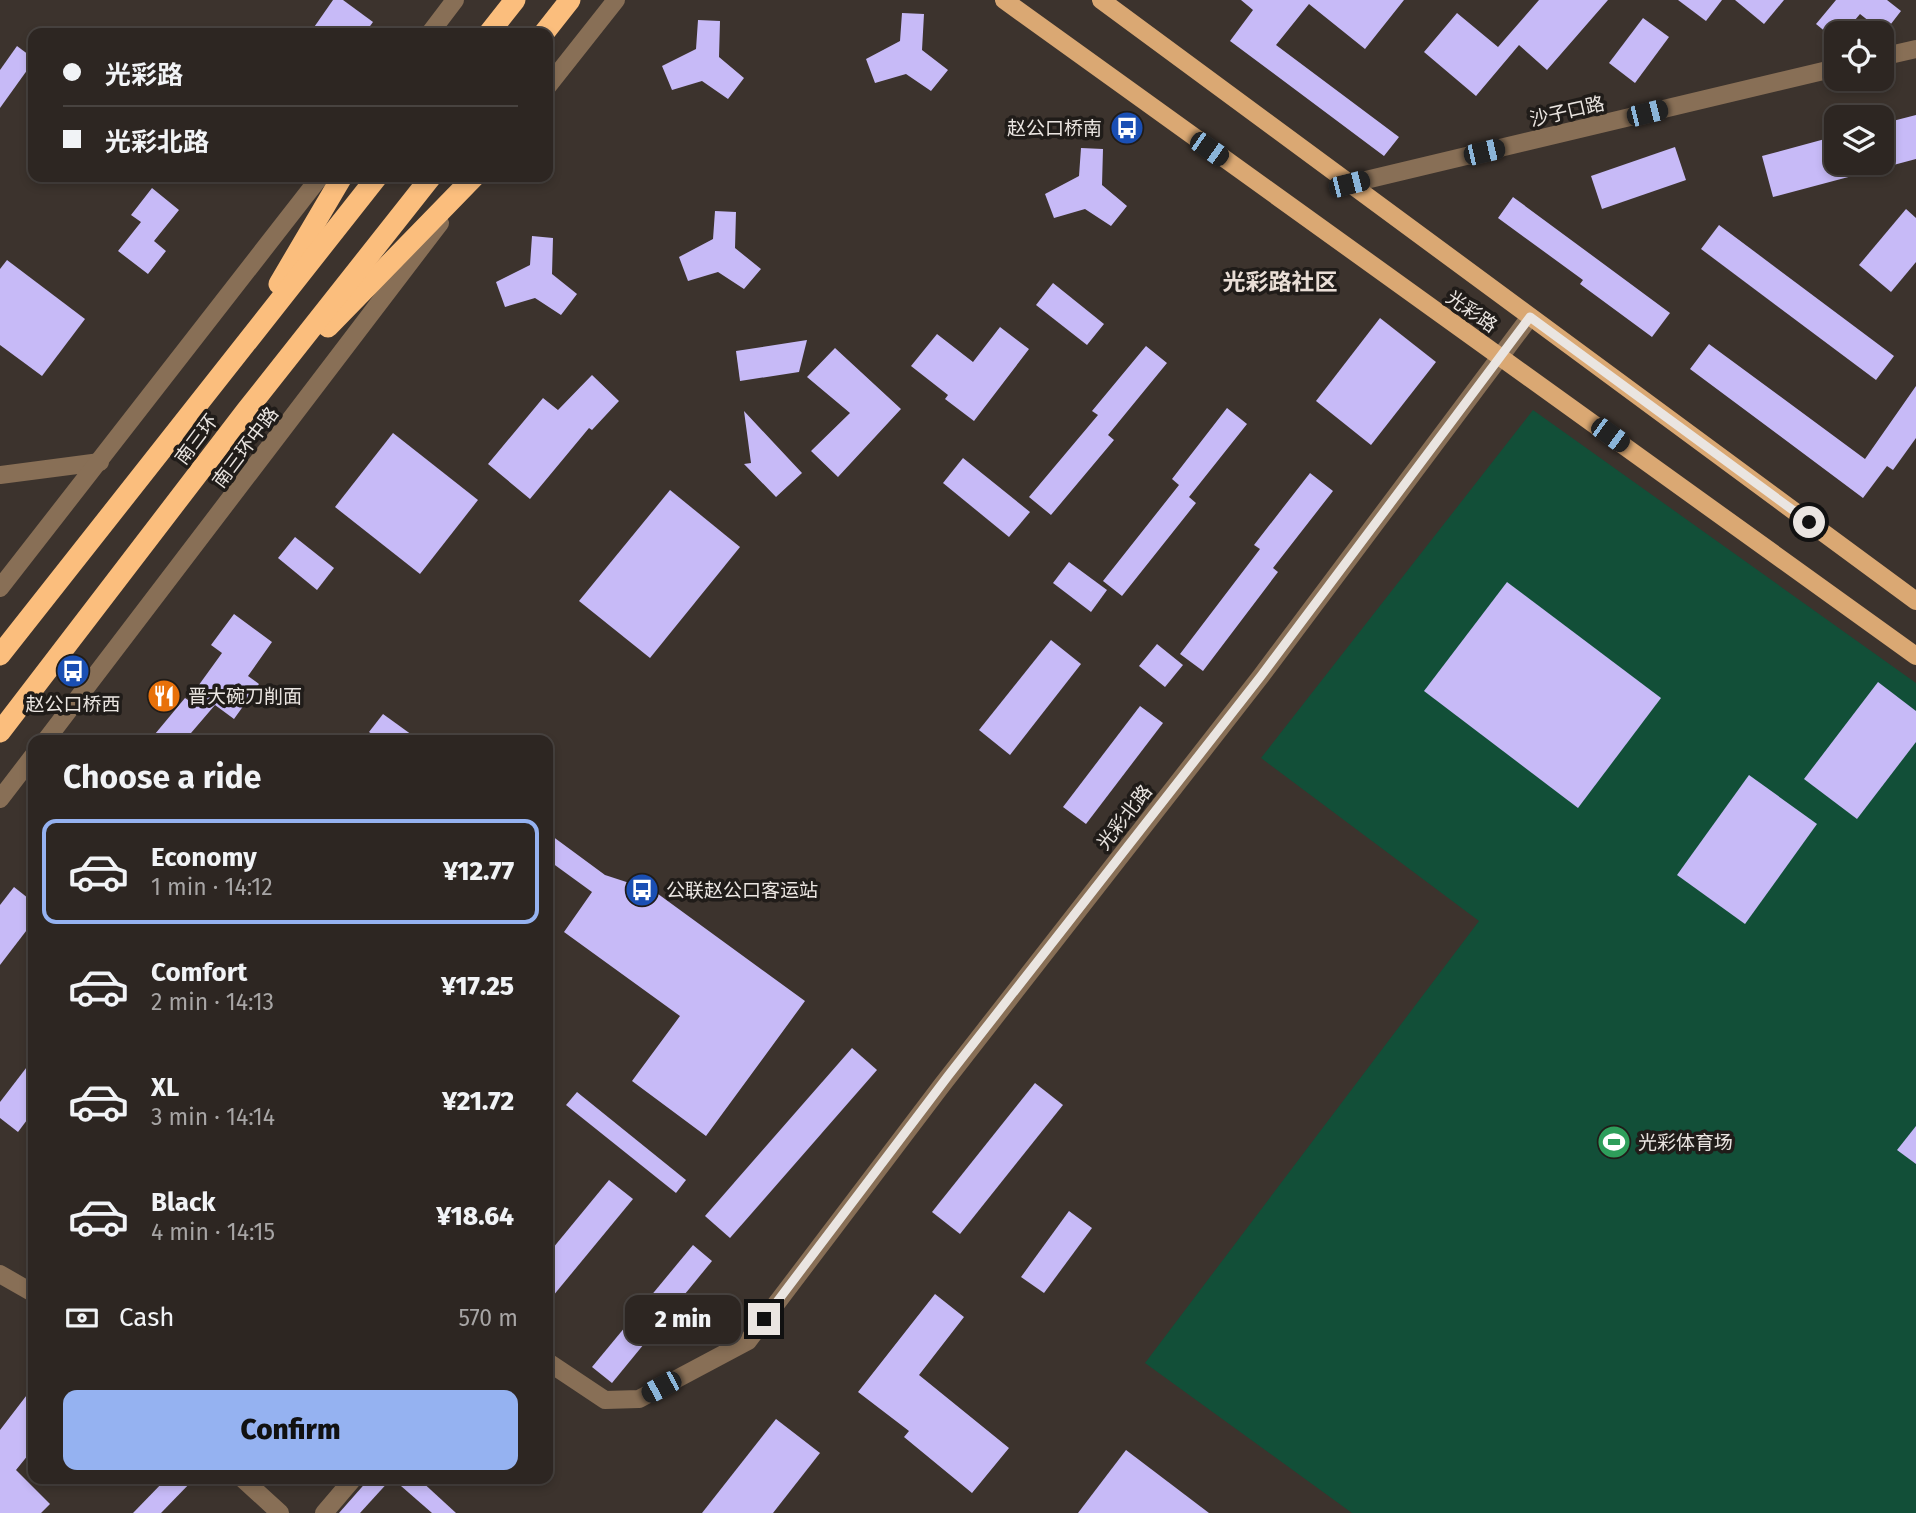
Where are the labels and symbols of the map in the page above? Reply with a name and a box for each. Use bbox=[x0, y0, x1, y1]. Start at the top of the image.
street label: 沙子口路 bbox=[1527, 92, 1607, 131]
car bbox=[1625, 98, 1670, 128]
bus stop icon: 赵公口桥南 bbox=[1108, 109, 1146, 147]
place label: 赵公口桥南 bbox=[1007, 117, 1102, 140]
car bbox=[1186, 128, 1233, 170]
car bbox=[1462, 137, 1507, 167]
car bbox=[1327, 169, 1372, 199]
district label: 光彩路社区 bbox=[1223, 268, 1338, 296]
street label: 光彩路 bbox=[1442, 286, 1502, 337]
street label: 南三环中路 bbox=[208, 402, 283, 492]
street label: 南三环 bbox=[170, 410, 223, 469]
car bbox=[1587, 414, 1634, 456]
route start bbox=[1793, 506, 1825, 538]
bus stop icon: 赵公口桥西 bbox=[54, 652, 92, 690]
restaurant icon: 晋大碗刀削面 bbox=[145, 677, 183, 715]
place label: 晋大碗刀削面 bbox=[188, 685, 302, 708]
place label: 赵公口桥西 bbox=[25, 693, 121, 716]
street label: 光彩北路 bbox=[1092, 780, 1157, 854]
bus stop icon: 公联赵公口客运站 bbox=[623, 871, 661, 909]
place label: 公联赵公口客运站 bbox=[666, 879, 818, 902]
sports icon: 光彩体育场 bbox=[1595, 1123, 1633, 1161]
place label: 光彩体育场 bbox=[1638, 1131, 1733, 1154]
callout: 2 min bbox=[624, 1294, 740, 1344]
route end bbox=[748, 1303, 780, 1335]
car bbox=[638, 1368, 685, 1406]

